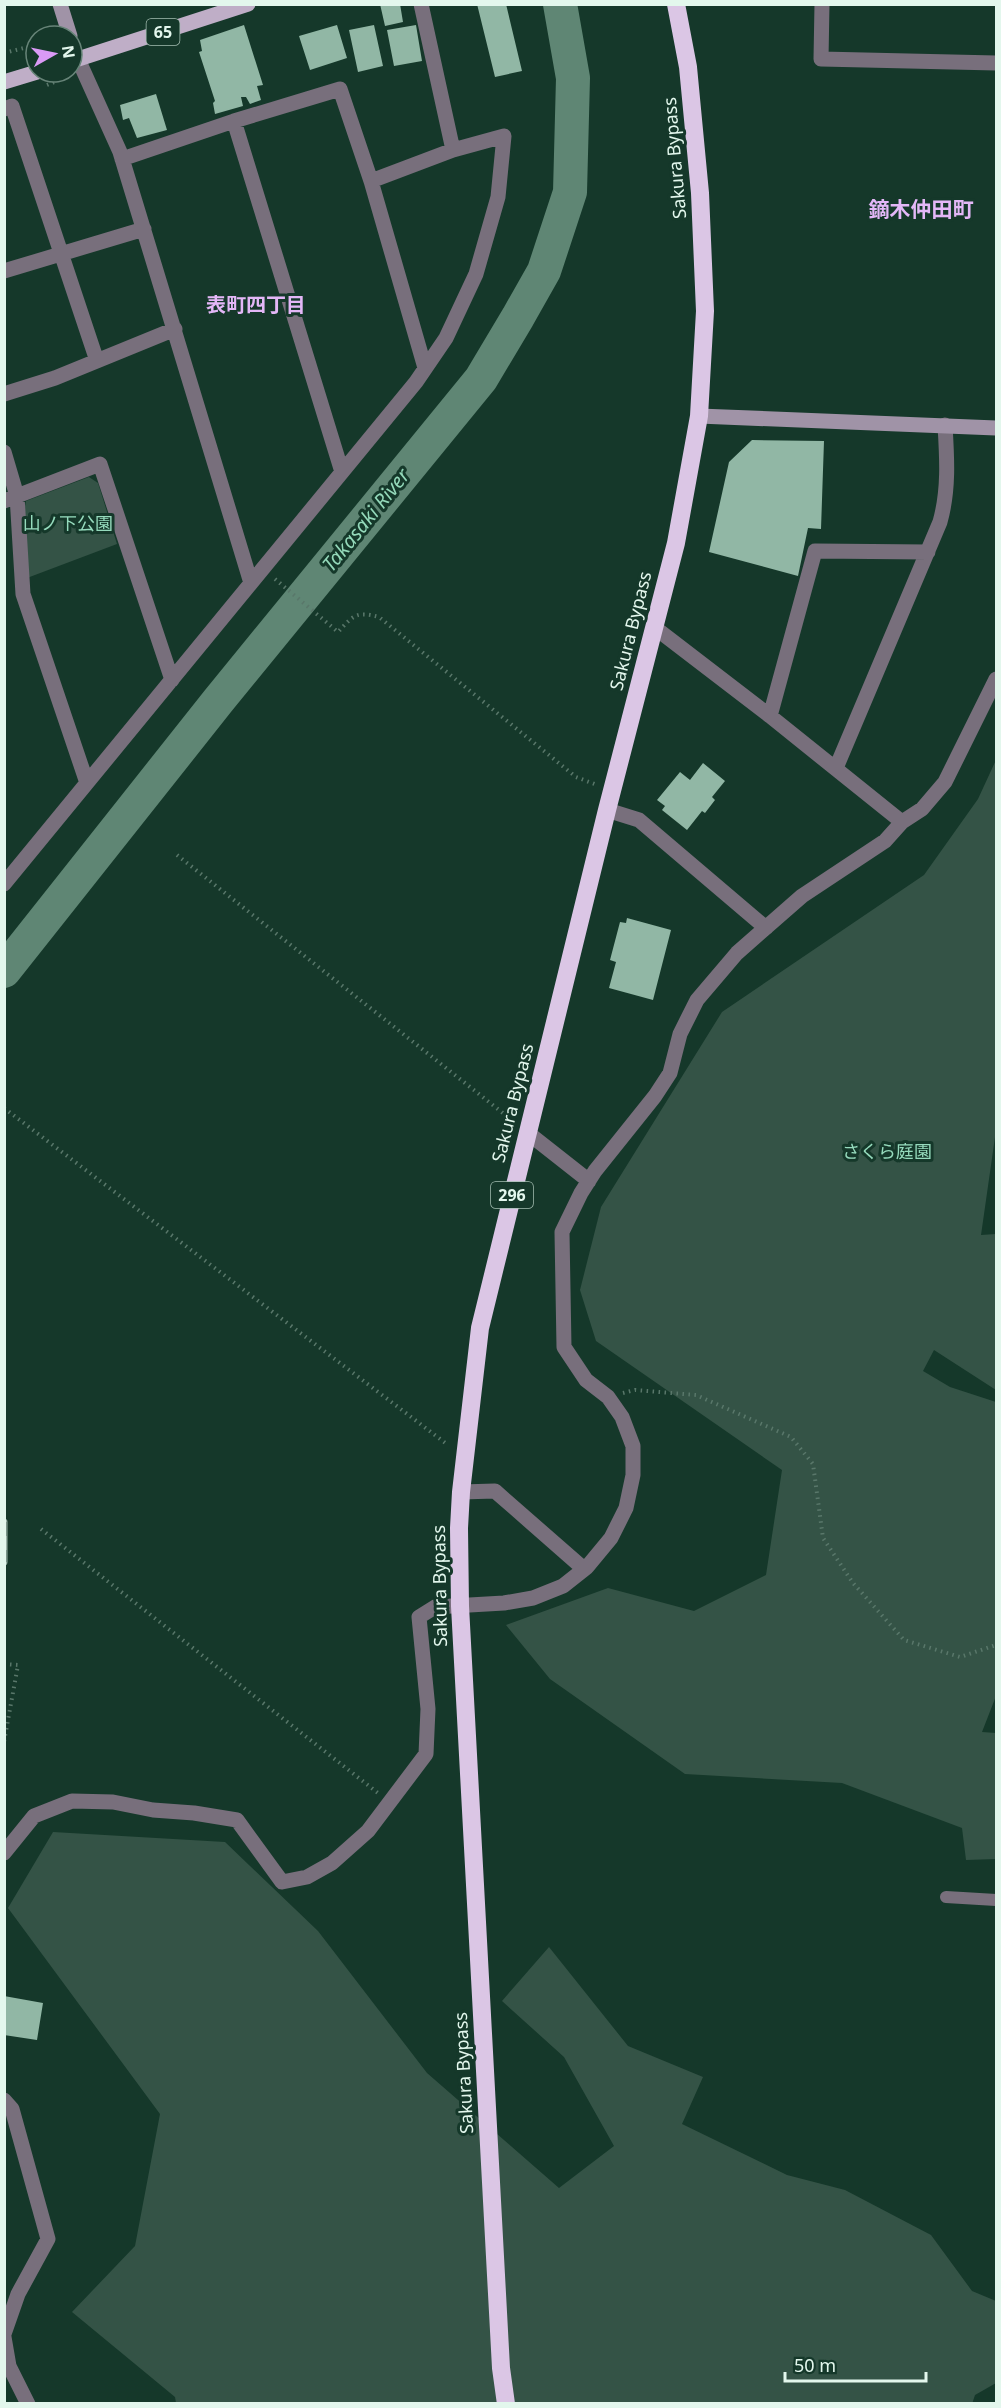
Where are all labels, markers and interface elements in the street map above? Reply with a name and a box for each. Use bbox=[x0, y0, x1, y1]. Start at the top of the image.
road number: 65 bbox=[146, 19, 180, 45]
north arrow bbox=[24, 24, 84, 84]
text: N bbox=[57, 44, 81, 60]
street label: Sakura Bypass bbox=[657, 96, 691, 220]
district label: 鏑木仲田町 bbox=[869, 195, 974, 223]
district label: 表町四丁目 bbox=[206, 291, 306, 318]
water label: Takasaki River bbox=[316, 462, 416, 577]
park label: 山ノ下公園 bbox=[23, 511, 113, 535]
street label: Sakura Bypass bbox=[604, 569, 656, 693]
street label: Sakura Bypass bbox=[486, 1041, 538, 1165]
park label: さくら庭園 bbox=[842, 1139, 932, 1163]
road number: 296 bbox=[491, 1182, 533, 1208]
street label: Sakura Bypass bbox=[426, 1525, 452, 1647]
street label: Sakura Bypass bbox=[448, 2012, 478, 2135]
scale bar bbox=[785, 2345, 926, 2383]
text: 50 m bbox=[794, 2353, 836, 2377]

